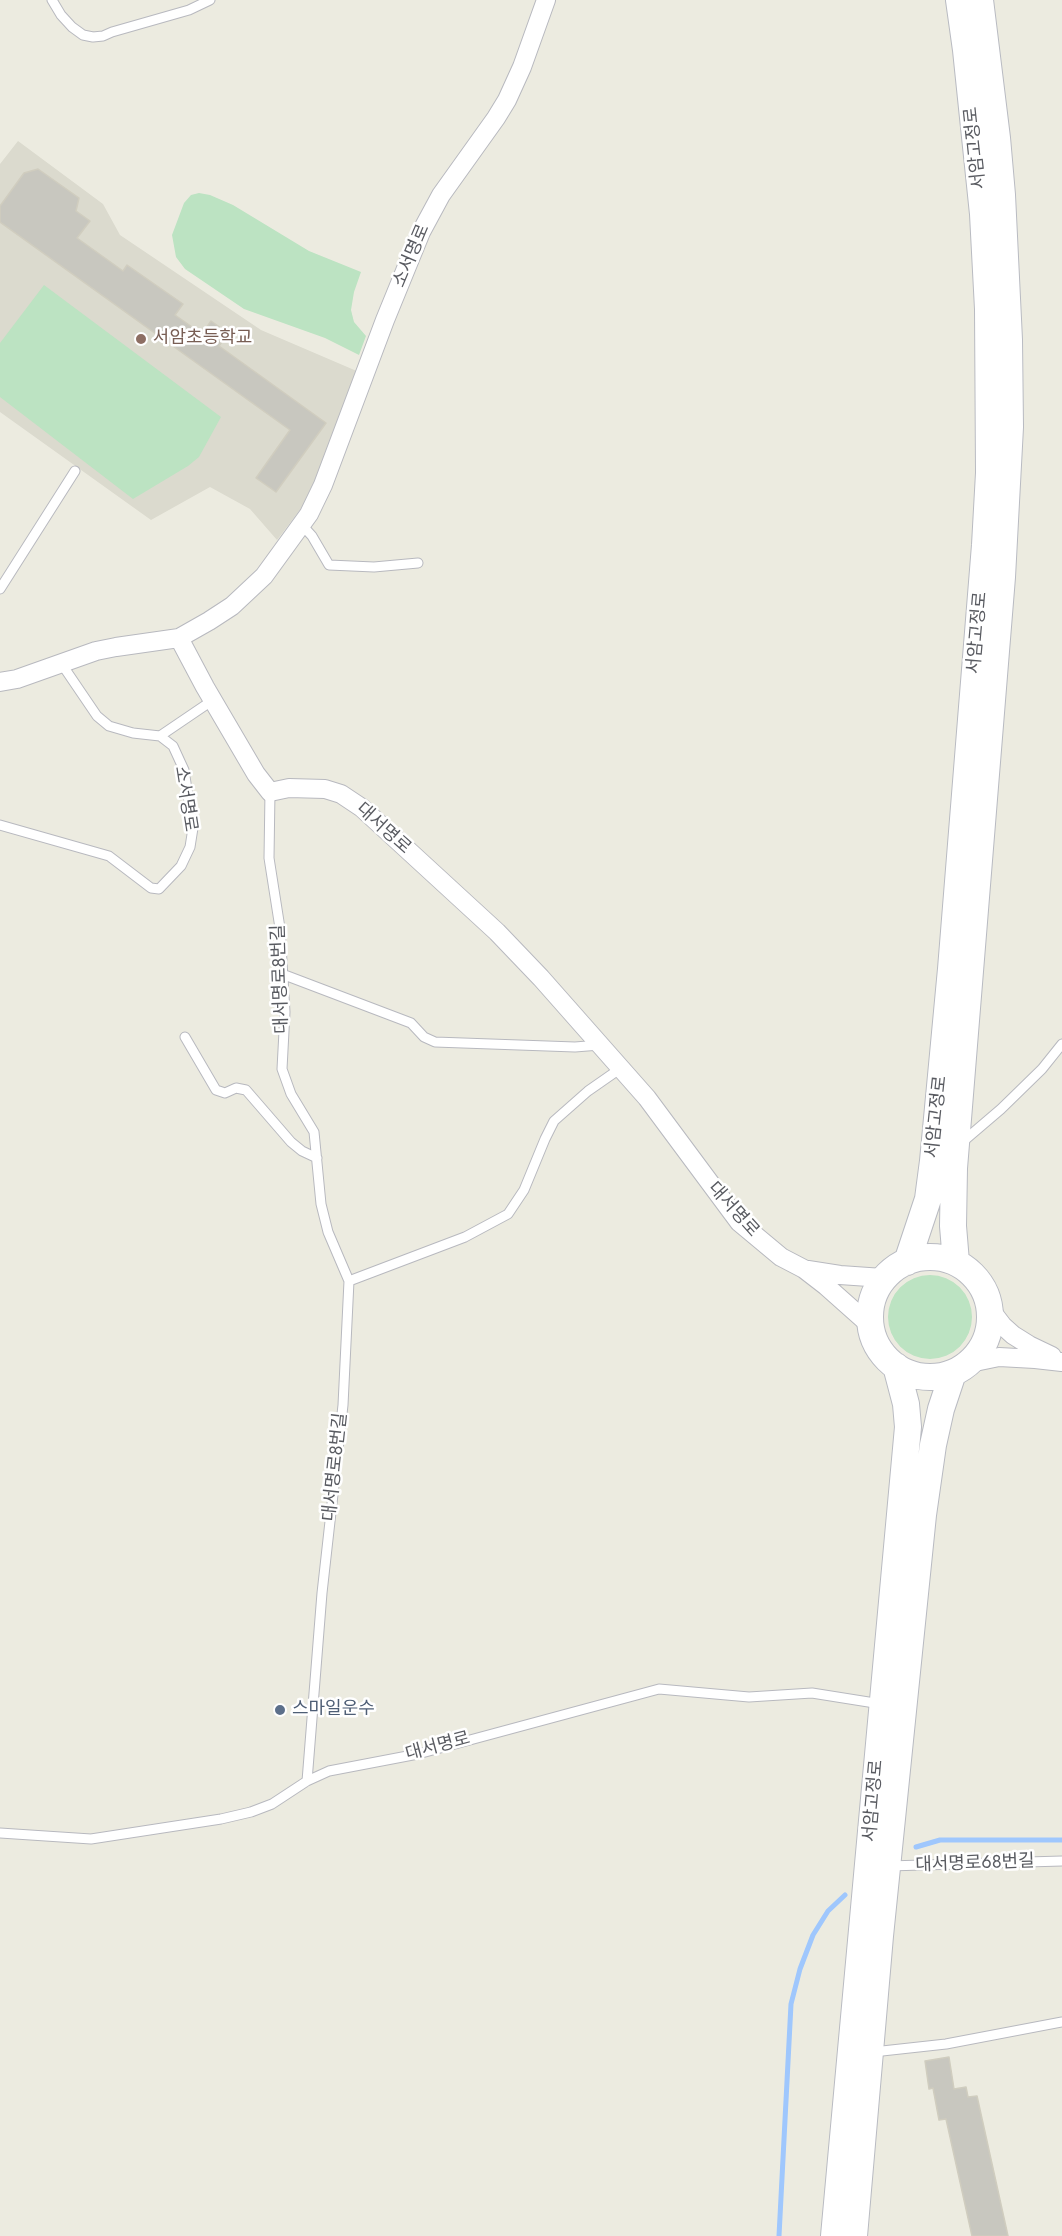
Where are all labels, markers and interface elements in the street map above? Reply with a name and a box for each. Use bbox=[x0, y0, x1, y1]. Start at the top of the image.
street label: 서암고정로 bbox=[961, 106, 991, 190]
street label: 소서명로 bbox=[389, 221, 435, 291]
place label: 서암초등학교 bbox=[153, 328, 252, 350]
marker: 서암초등학교 bbox=[134, 332, 148, 346]
street label: 서암고정로 bbox=[964, 591, 992, 675]
street label: 소서명로 bbox=[169, 765, 201, 833]
street label: 대서명로 bbox=[351, 799, 415, 859]
street label: 대서명로8번길 bbox=[268, 924, 294, 1034]
street label: 서암고정로 bbox=[922, 1075, 952, 1159]
street label: 대서명로 bbox=[703, 1178, 763, 1242]
street label: 대서명로8번길 bbox=[320, 1412, 352, 1522]
place label: 스마일운수 bbox=[292, 1699, 375, 1721]
marker: 스마일운수 bbox=[273, 1703, 287, 1717]
street label: 대서명로 bbox=[403, 1728, 473, 1766]
street label: 서암고정로 bbox=[860, 1759, 888, 1843]
street label: 대서명로68번길 bbox=[915, 1851, 1035, 1877]

